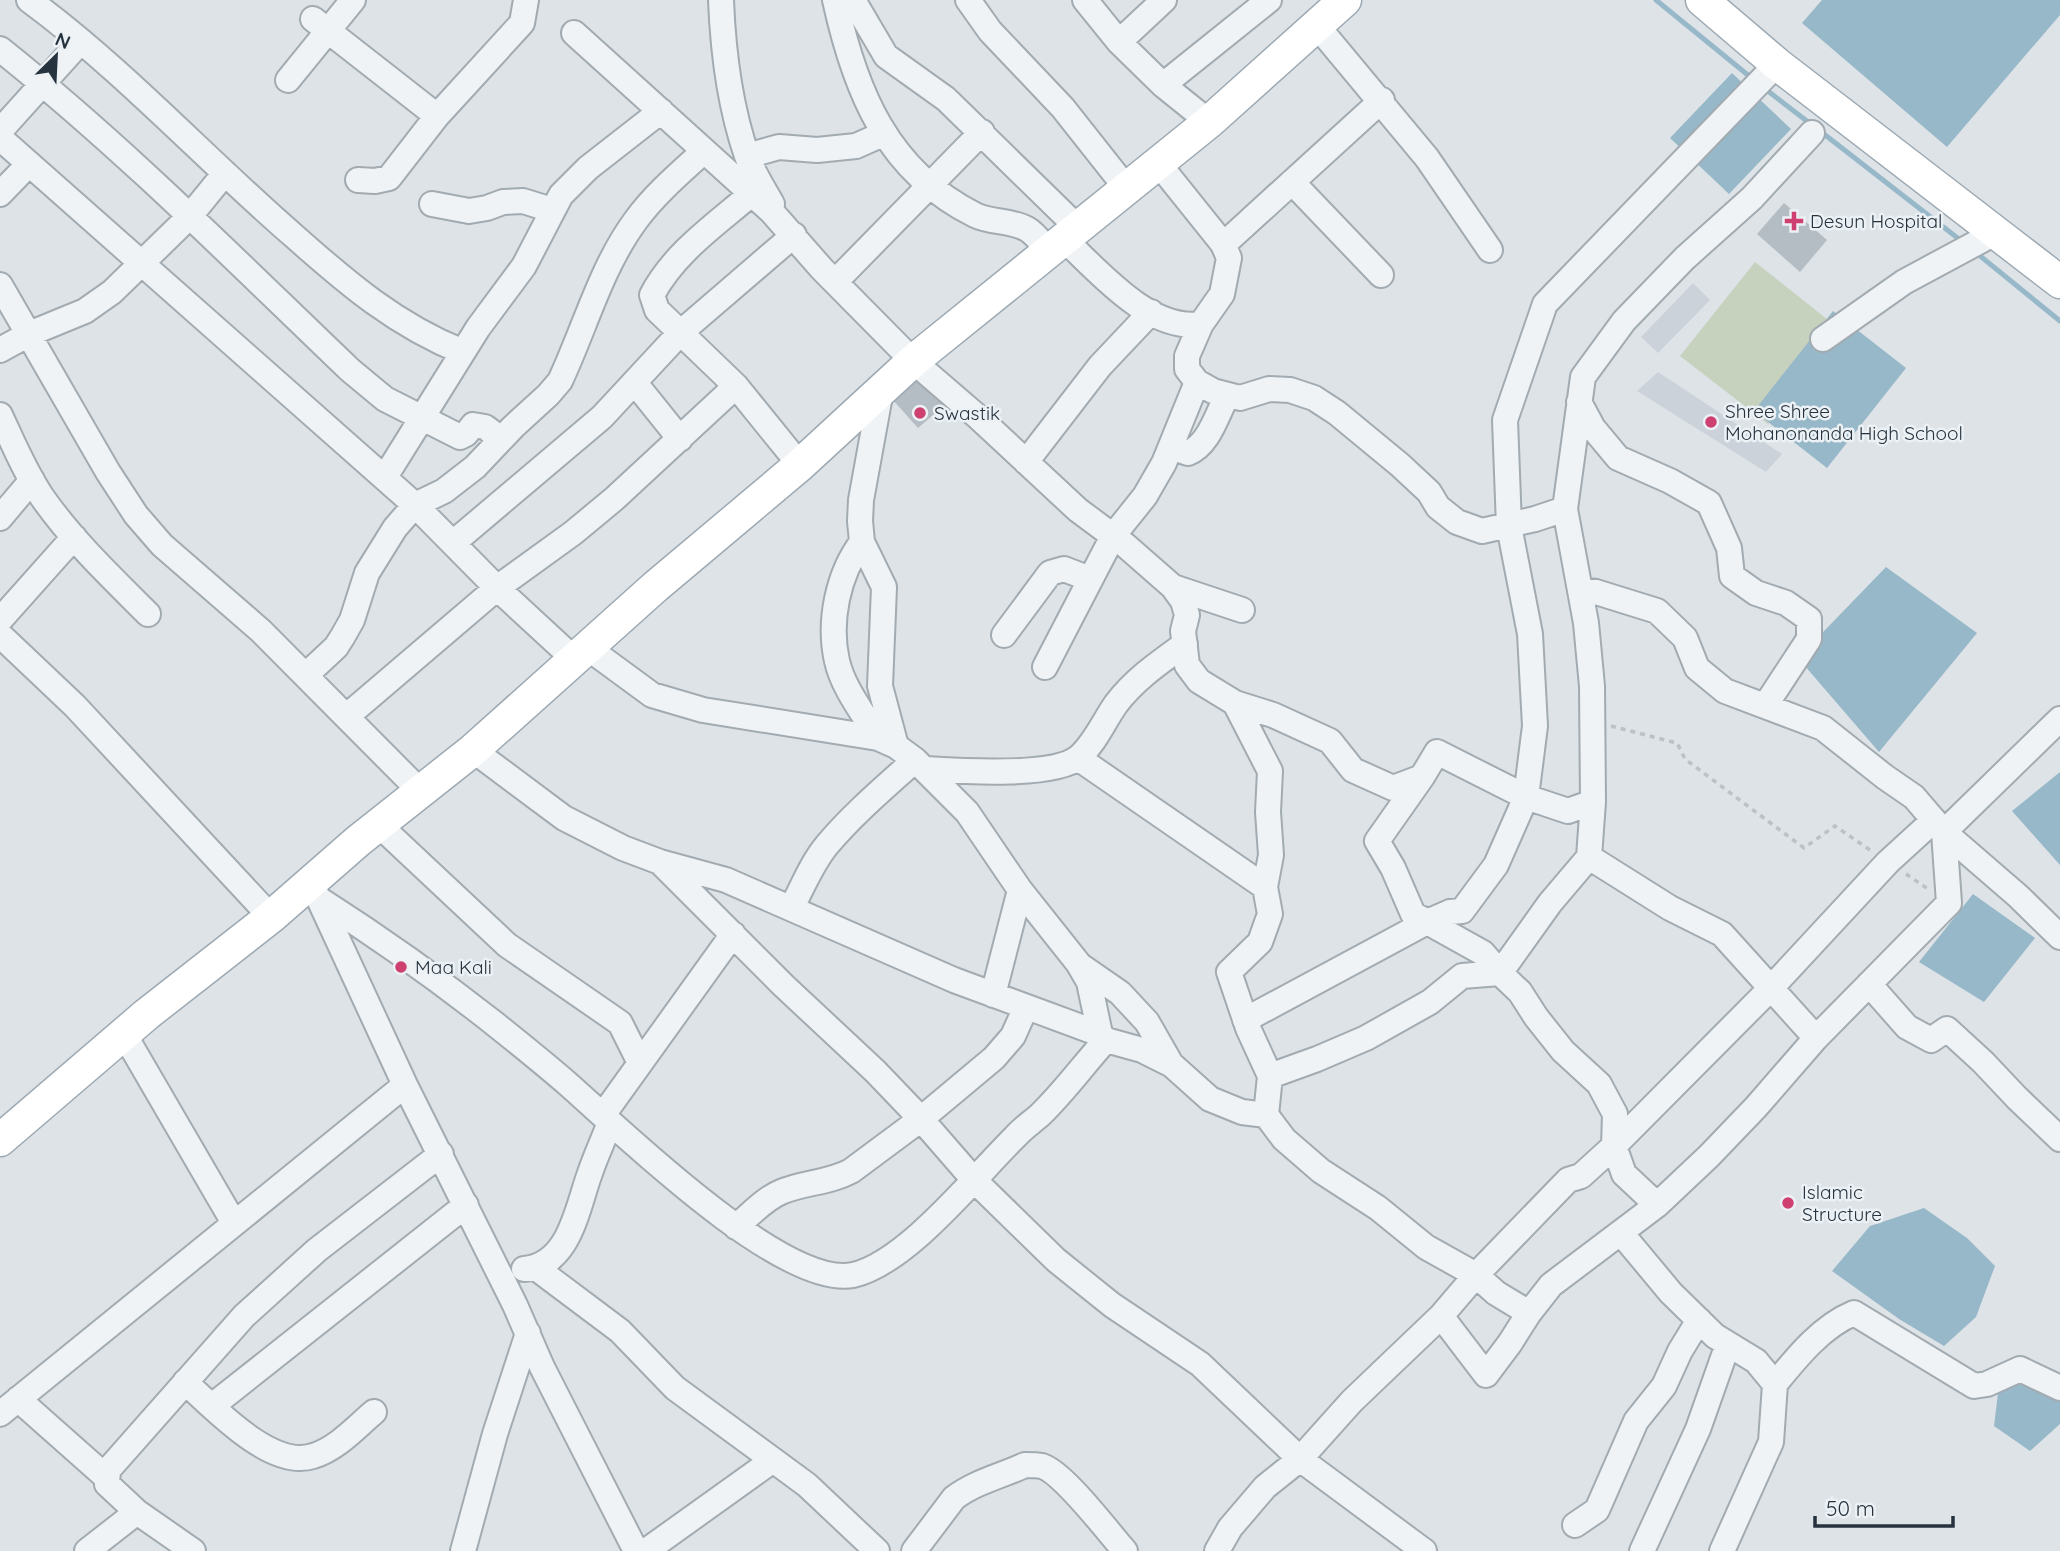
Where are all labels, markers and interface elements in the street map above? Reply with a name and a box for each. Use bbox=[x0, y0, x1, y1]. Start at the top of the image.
north arrow bbox=[21, 21, 91, 91]
text: N bbox=[52, 27, 74, 54]
place label: Desun Hospital bbox=[1810, 209, 1942, 233]
marker: Desun Hospital bbox=[1784, 211, 1804, 231]
place label: Shree Shree Mohanonanda High School bbox=[1725, 399, 1963, 445]
place label: Swastik bbox=[934, 401, 1000, 425]
marker: Swastik bbox=[912, 405, 928, 421]
marker: Shree Shree Mohanonanda High School bbox=[1703, 414, 1719, 430]
place label: Maa Kali bbox=[415, 955, 492, 979]
marker: Maa Kali bbox=[393, 959, 409, 975]
place label: Islamic Structure bbox=[1802, 1180, 1882, 1226]
marker: Islamic Structure bbox=[1780, 1195, 1796, 1211]
scale bar bbox=[1815, 1484, 1953, 1528]
text: 50 m bbox=[1826, 1495, 1875, 1521]

